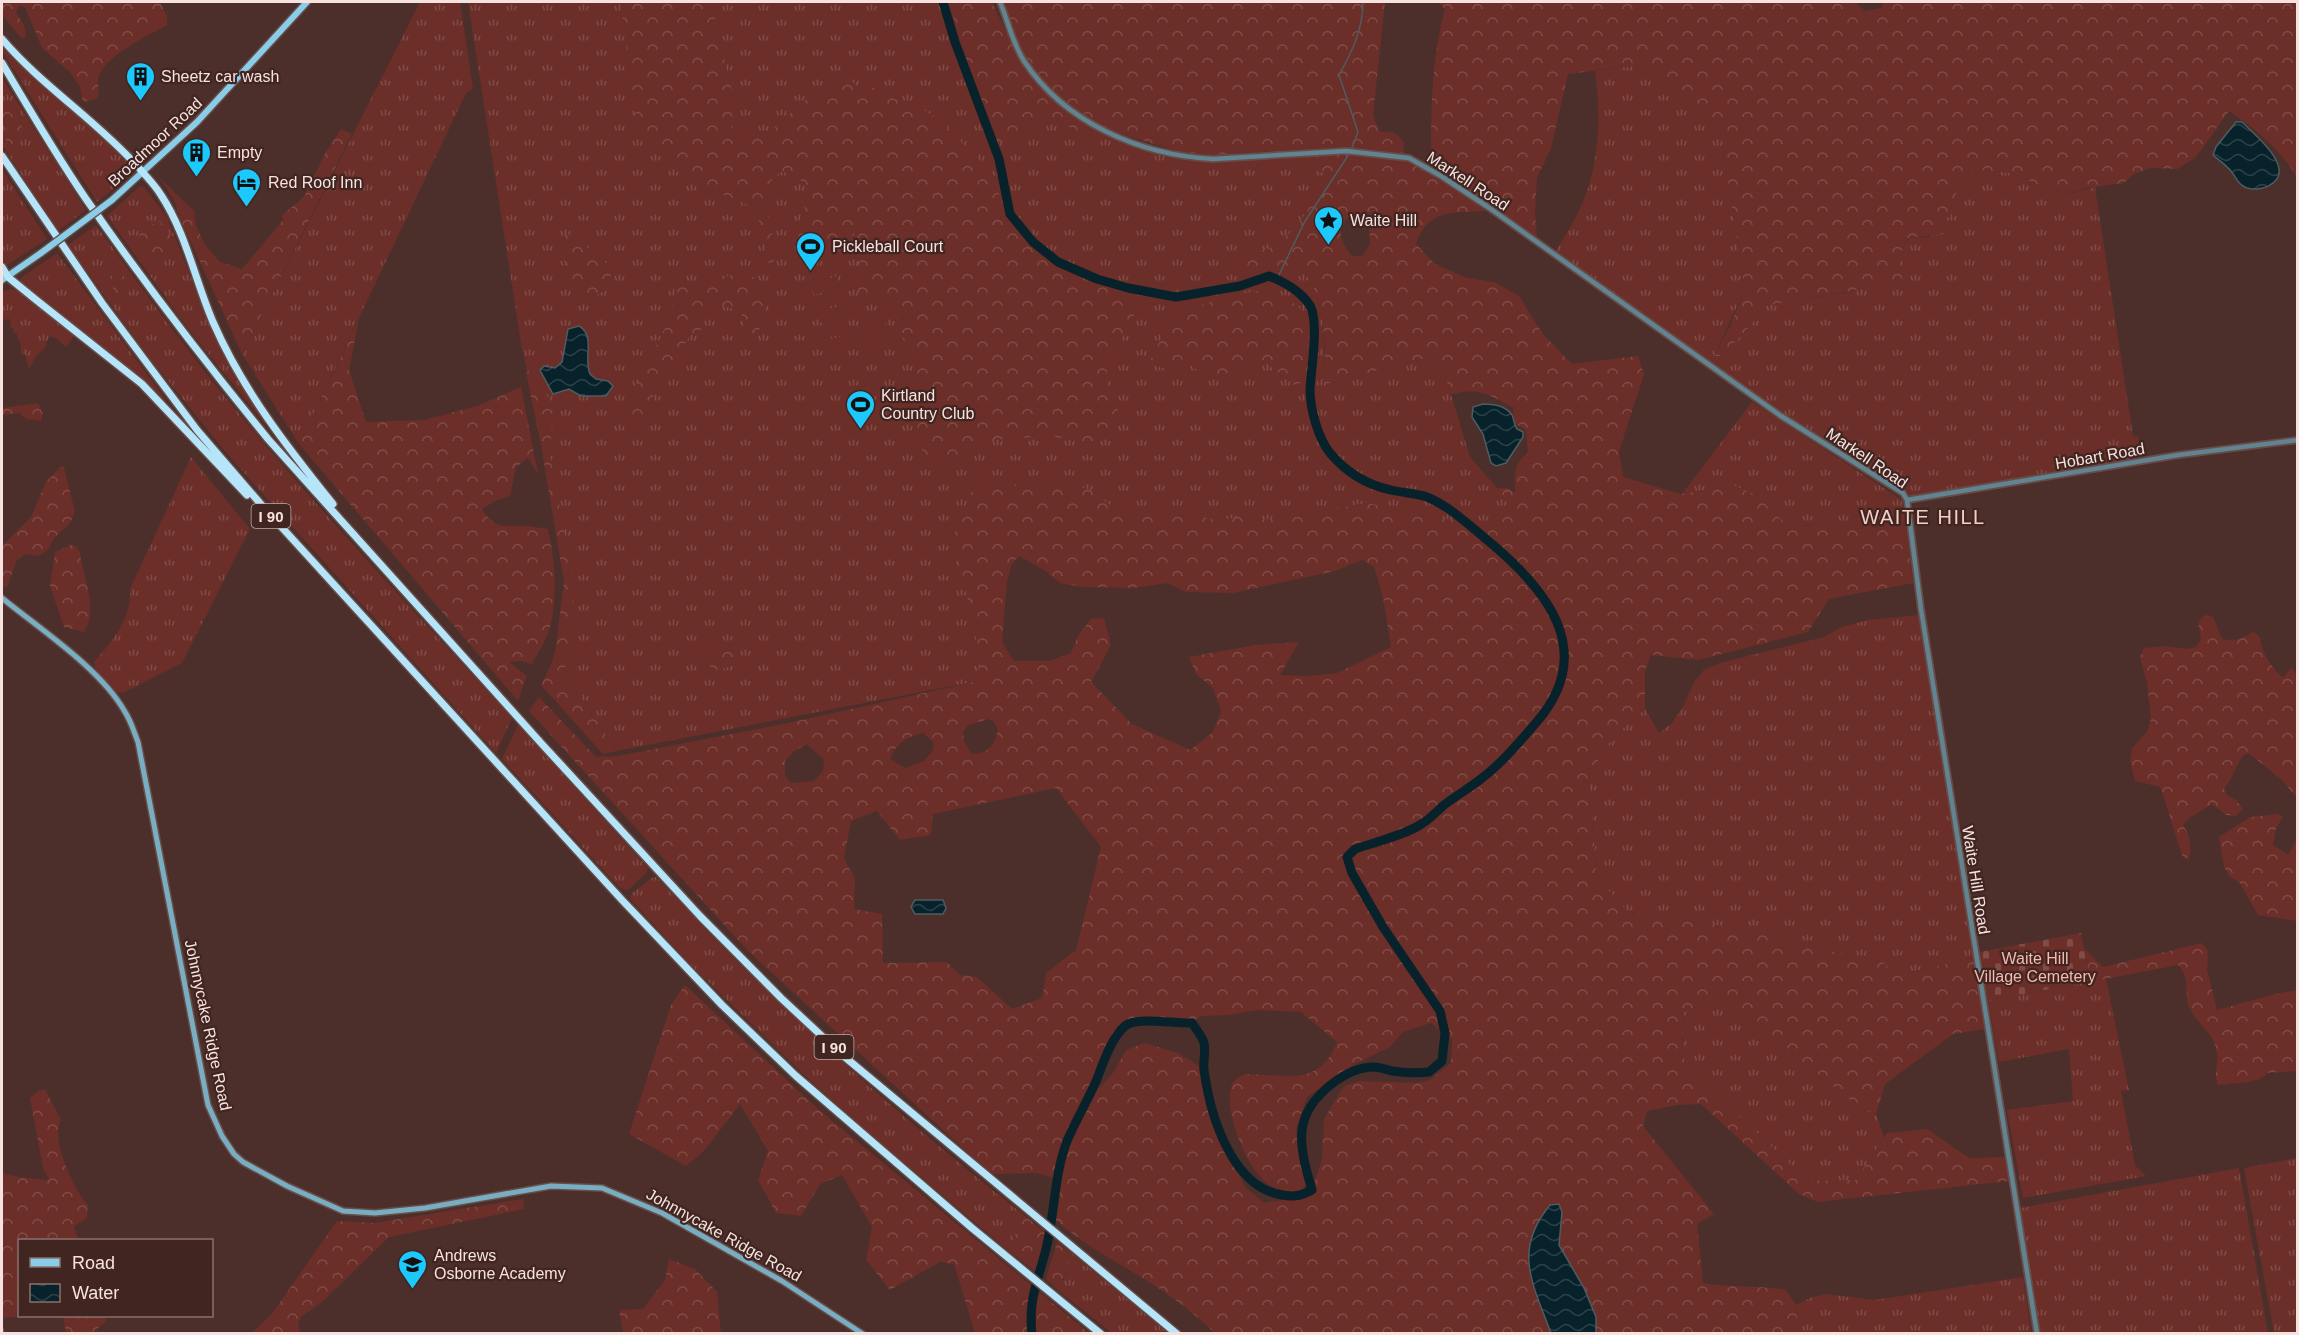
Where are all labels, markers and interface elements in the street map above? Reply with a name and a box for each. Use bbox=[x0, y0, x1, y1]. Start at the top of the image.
building icon: Sheetz car wash bbox=[124, 60, 156, 102]
place label: Sheetz car wash bbox=[161, 68, 279, 85]
street label: Broadmoor Road bbox=[105, 94, 205, 190]
building icon: Empty bbox=[180, 136, 212, 178]
place label: Empty bbox=[217, 144, 262, 161]
street label: Markell Road bbox=[1424, 148, 1512, 214]
hotel icon: Red Roof Inn bbox=[231, 166, 263, 208]
place label: Red Roof Inn bbox=[268, 174, 362, 191]
place icon: Waite Hill bbox=[1313, 204, 1345, 246]
place label: Waite Hill bbox=[1350, 212, 1417, 229]
sports icon: Pickleball Court bbox=[795, 230, 827, 272]
place label: Pickleball Court bbox=[832, 238, 944, 255]
place label: Kirtland Country Club bbox=[881, 387, 974, 422]
sports icon: Kirtland Country Club bbox=[844, 388, 876, 430]
street label: Markell Road bbox=[1823, 425, 1911, 491]
street label: Hobart Road bbox=[2054, 440, 2146, 472]
road number: I 90 bbox=[252, 504, 290, 528]
district label: WAITE HILL bbox=[1860, 506, 1986, 528]
street label: Waite Hill Road bbox=[1959, 825, 1993, 935]
street label: Johnnycake Ridge Road bbox=[182, 938, 234, 1112]
park label: Waite Hill Village Cemetery bbox=[1974, 950, 2096, 985]
road number: I 90 bbox=[814, 1035, 854, 1059]
street label: Johnnycake Ridge Road bbox=[644, 1185, 804, 1285]
legend bbox=[18, 1239, 213, 1317]
place label: Andrews Osborne Academy bbox=[434, 1247, 566, 1282]
school or university icon: Andrews Osborne Academy bbox=[397, 1248, 429, 1290]
text: Road bbox=[72, 1253, 115, 1273]
text: Water bbox=[72, 1283, 119, 1303]

